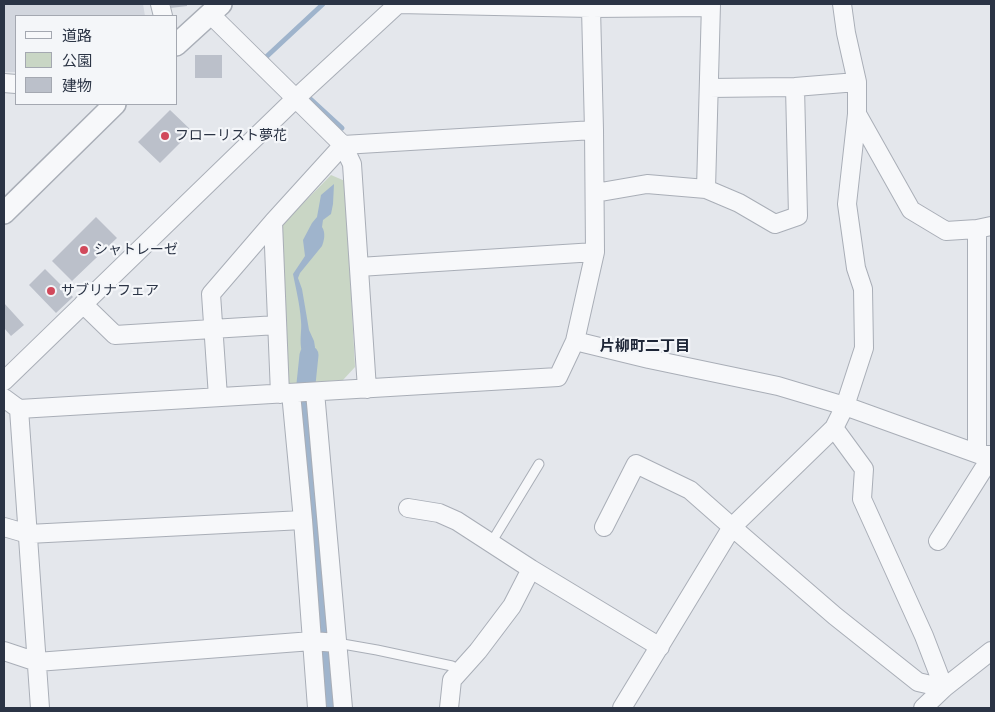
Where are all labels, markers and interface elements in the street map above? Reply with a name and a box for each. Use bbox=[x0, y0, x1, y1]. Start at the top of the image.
legend bbox=[15, 15, 178, 105]
text: 道路 bbox=[62, 27, 92, 45]
text: 公園 bbox=[62, 52, 92, 70]
text: 建物 bbox=[62, 77, 92, 95]
place label: フローリスト夢花 bbox=[175, 128, 287, 144]
marker: フローリスト夢花 bbox=[159, 130, 171, 142]
place label: シャトレーゼ bbox=[94, 242, 178, 258]
marker: シャトレーゼ bbox=[78, 244, 90, 256]
place label: サブリナフェア bbox=[61, 283, 159, 299]
marker: サブリナフェア bbox=[45, 285, 57, 297]
district label: 片柳町二丁目 bbox=[600, 338, 690, 356]

